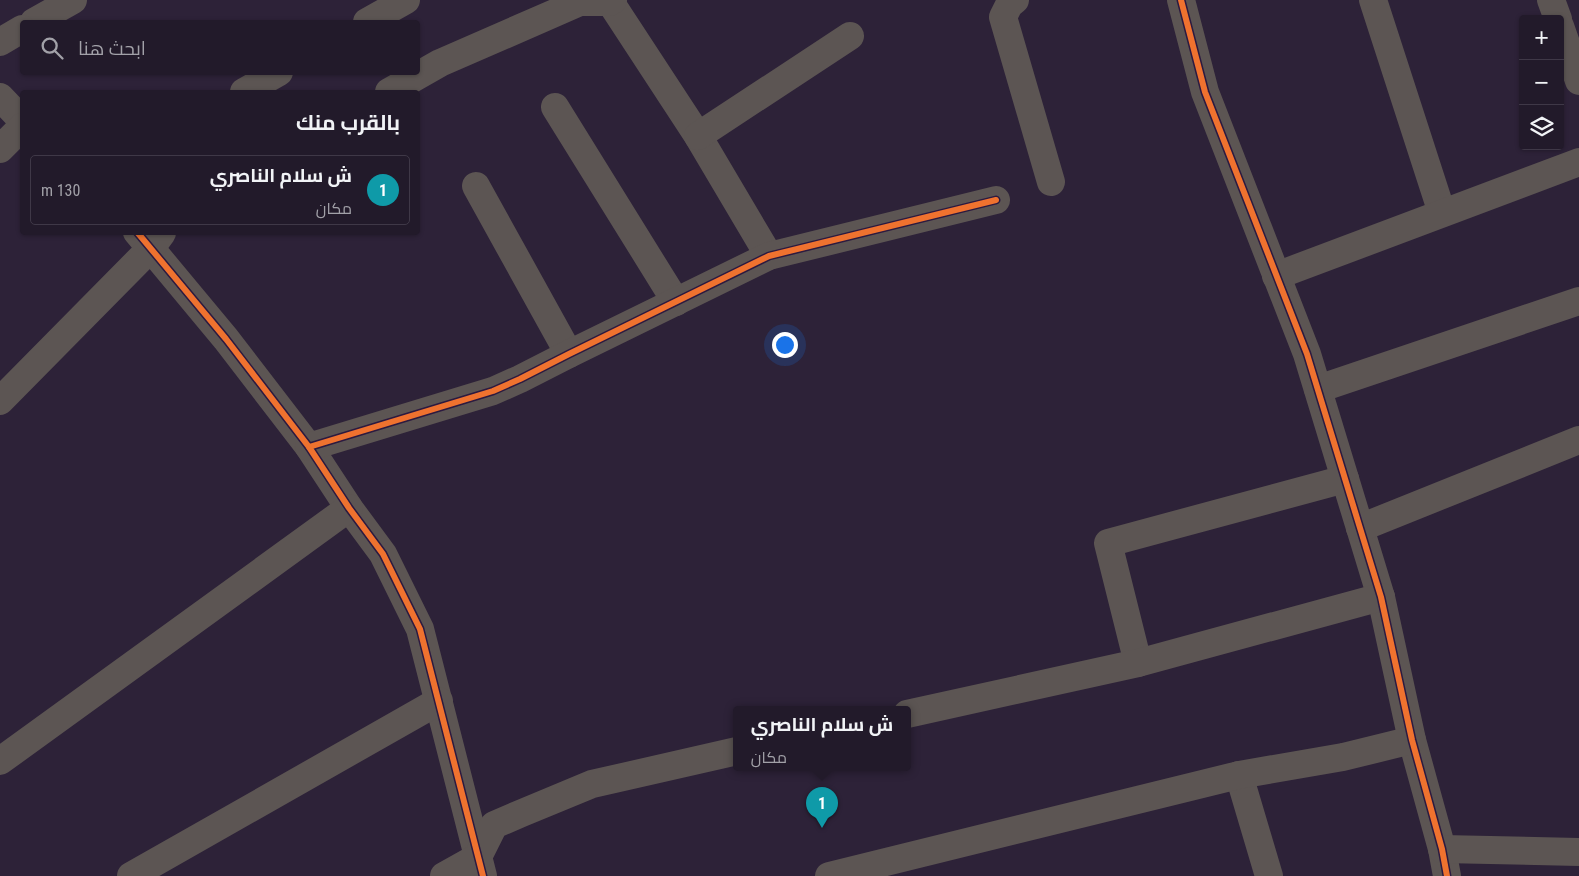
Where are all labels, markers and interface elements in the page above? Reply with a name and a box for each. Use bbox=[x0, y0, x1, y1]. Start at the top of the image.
map controls bbox=[1519, 15, 1564, 150]
button: + bbox=[1519, 15, 1564, 60]
search box bbox=[20, 20, 420, 75]
icon: search bbox=[38, 34, 66, 62]
text: ابحث هنا bbox=[78, 37, 146, 60]
button: − bbox=[1519, 60, 1564, 105]
button: layers bbox=[1519, 105, 1564, 150]
text: بالقرب منك bbox=[296, 111, 400, 135]
text: ش سلام الناصري bbox=[210, 164, 352, 187]
text: 130 m bbox=[41, 181, 80, 200]
text: 1 bbox=[379, 181, 387, 200]
text: مكان bbox=[316, 199, 352, 218]
your location bbox=[772, 332, 798, 358]
popup bbox=[733, 706, 911, 771]
text: ش سلام الناصري bbox=[751, 713, 893, 736]
text: مكان bbox=[751, 748, 787, 767]
pin: 1 bbox=[806, 787, 838, 828]

